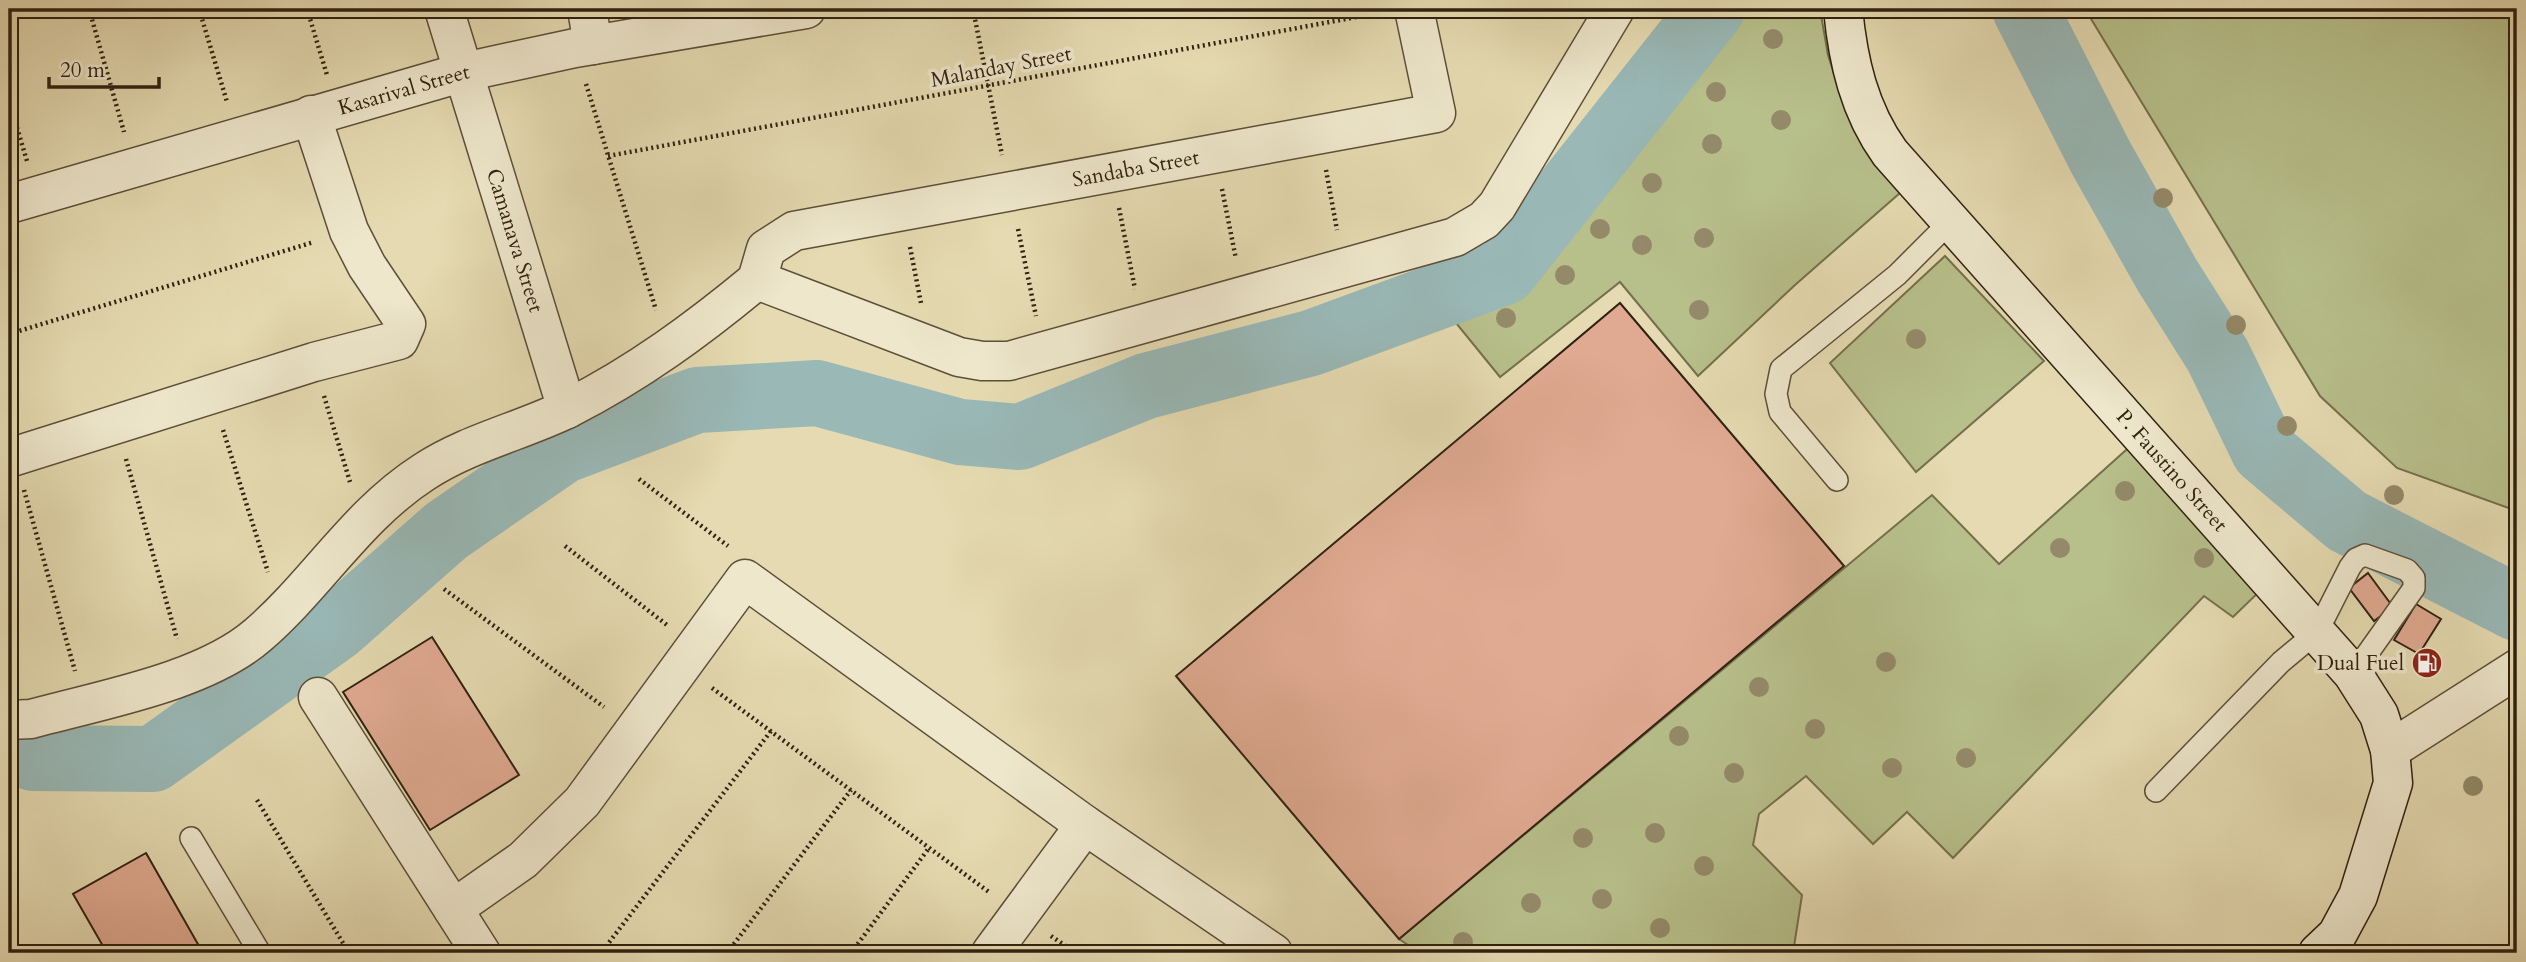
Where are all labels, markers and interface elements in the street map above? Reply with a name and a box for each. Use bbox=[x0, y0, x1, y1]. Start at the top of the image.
street label: Malanday Street bbox=[928, 39, 1074, 95]
scale bar bbox=[49, 46, 159, 90]
text: 20 m bbox=[60, 56, 105, 85]
street label: Kasarival Street bbox=[335, 57, 472, 122]
street label: Sandaba Street bbox=[1070, 142, 1202, 194]
street label: Camanava Street bbox=[479, 165, 551, 316]
street label: P. Faustino Street bbox=[2110, 403, 2235, 538]
fuel station icon: Dual Fuel bbox=[2410, 646, 2444, 680]
place label: Dual Fuel bbox=[2317, 649, 2404, 678]

